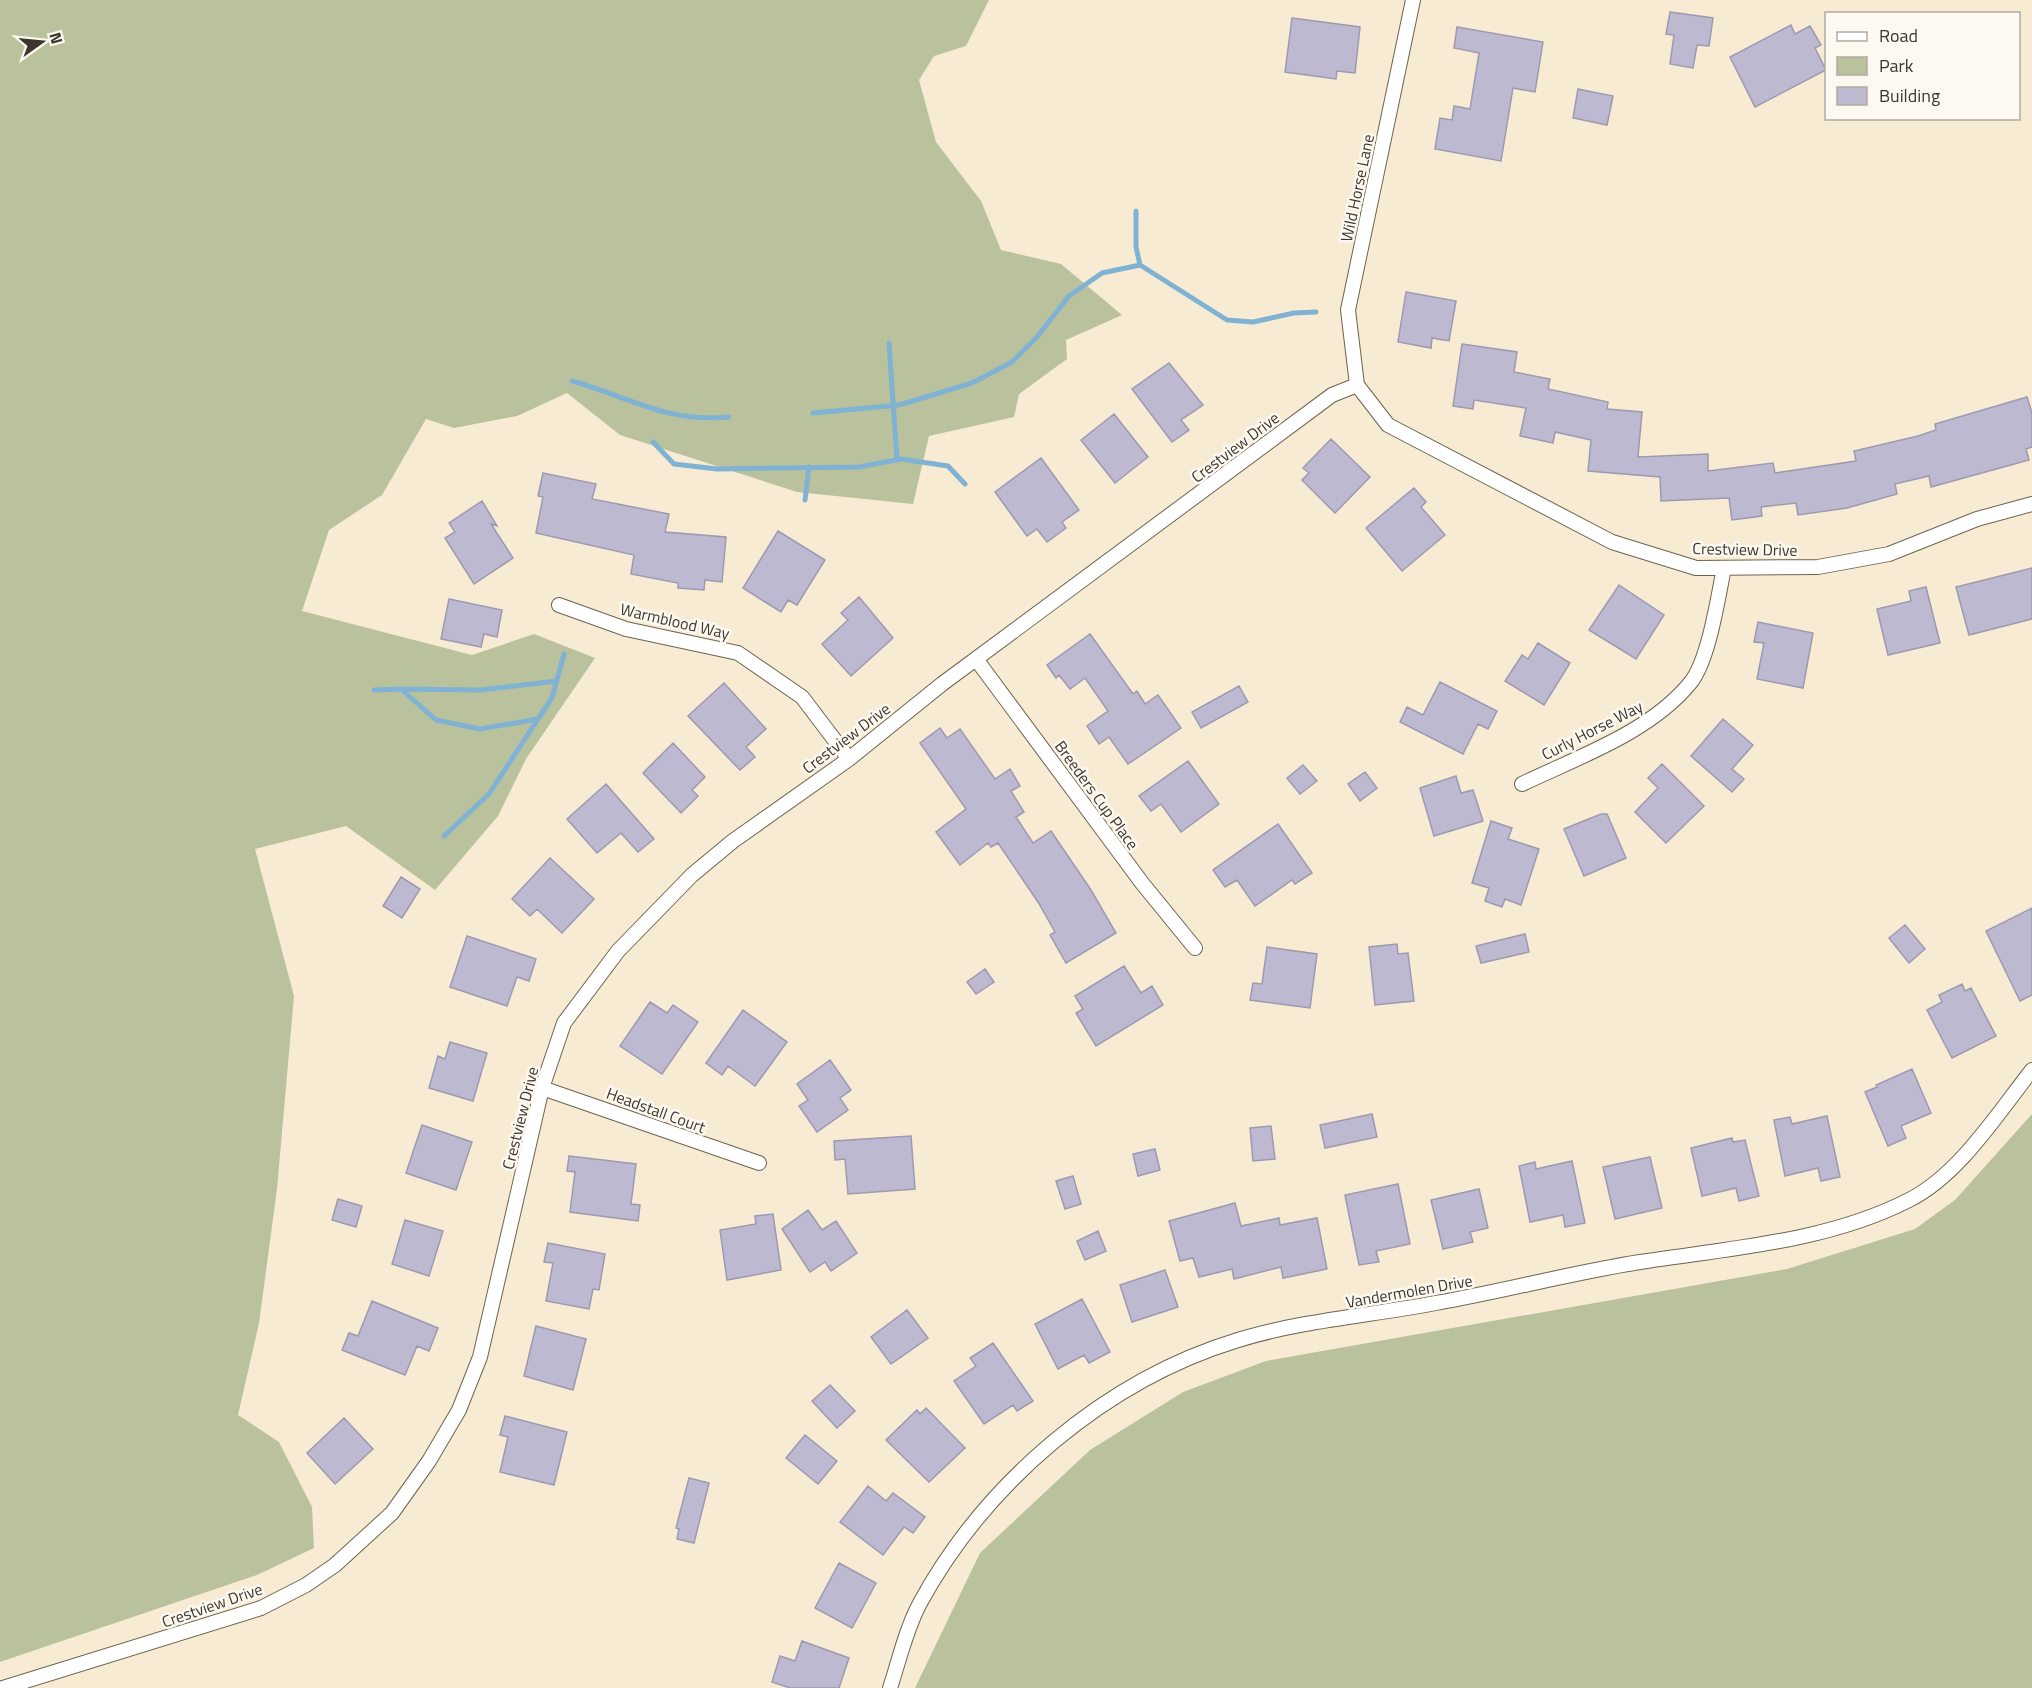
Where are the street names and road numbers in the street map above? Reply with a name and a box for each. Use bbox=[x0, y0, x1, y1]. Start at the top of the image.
street label: Wild Horse Lane bbox=[1334, 132, 1380, 244]
street label: Crestview Drive bbox=[1186, 406, 1284, 488]
street label: Crestview Drive bbox=[1692, 536, 1798, 562]
street label: Warmblood Way bbox=[618, 597, 732, 645]
street label: Curly Horse Way bbox=[1537, 694, 1647, 766]
street label: Crestview Drive bbox=[797, 697, 895, 779]
street label: Breeders Cup Place bbox=[1049, 736, 1145, 854]
street label: Crestview Drive bbox=[496, 1064, 544, 1172]
street label: Headstall Court bbox=[603, 1081, 709, 1139]
street label: Vandermolen Drive bbox=[1344, 1268, 1474, 1314]
street label: Crestview Drive bbox=[158, 1577, 266, 1633]

